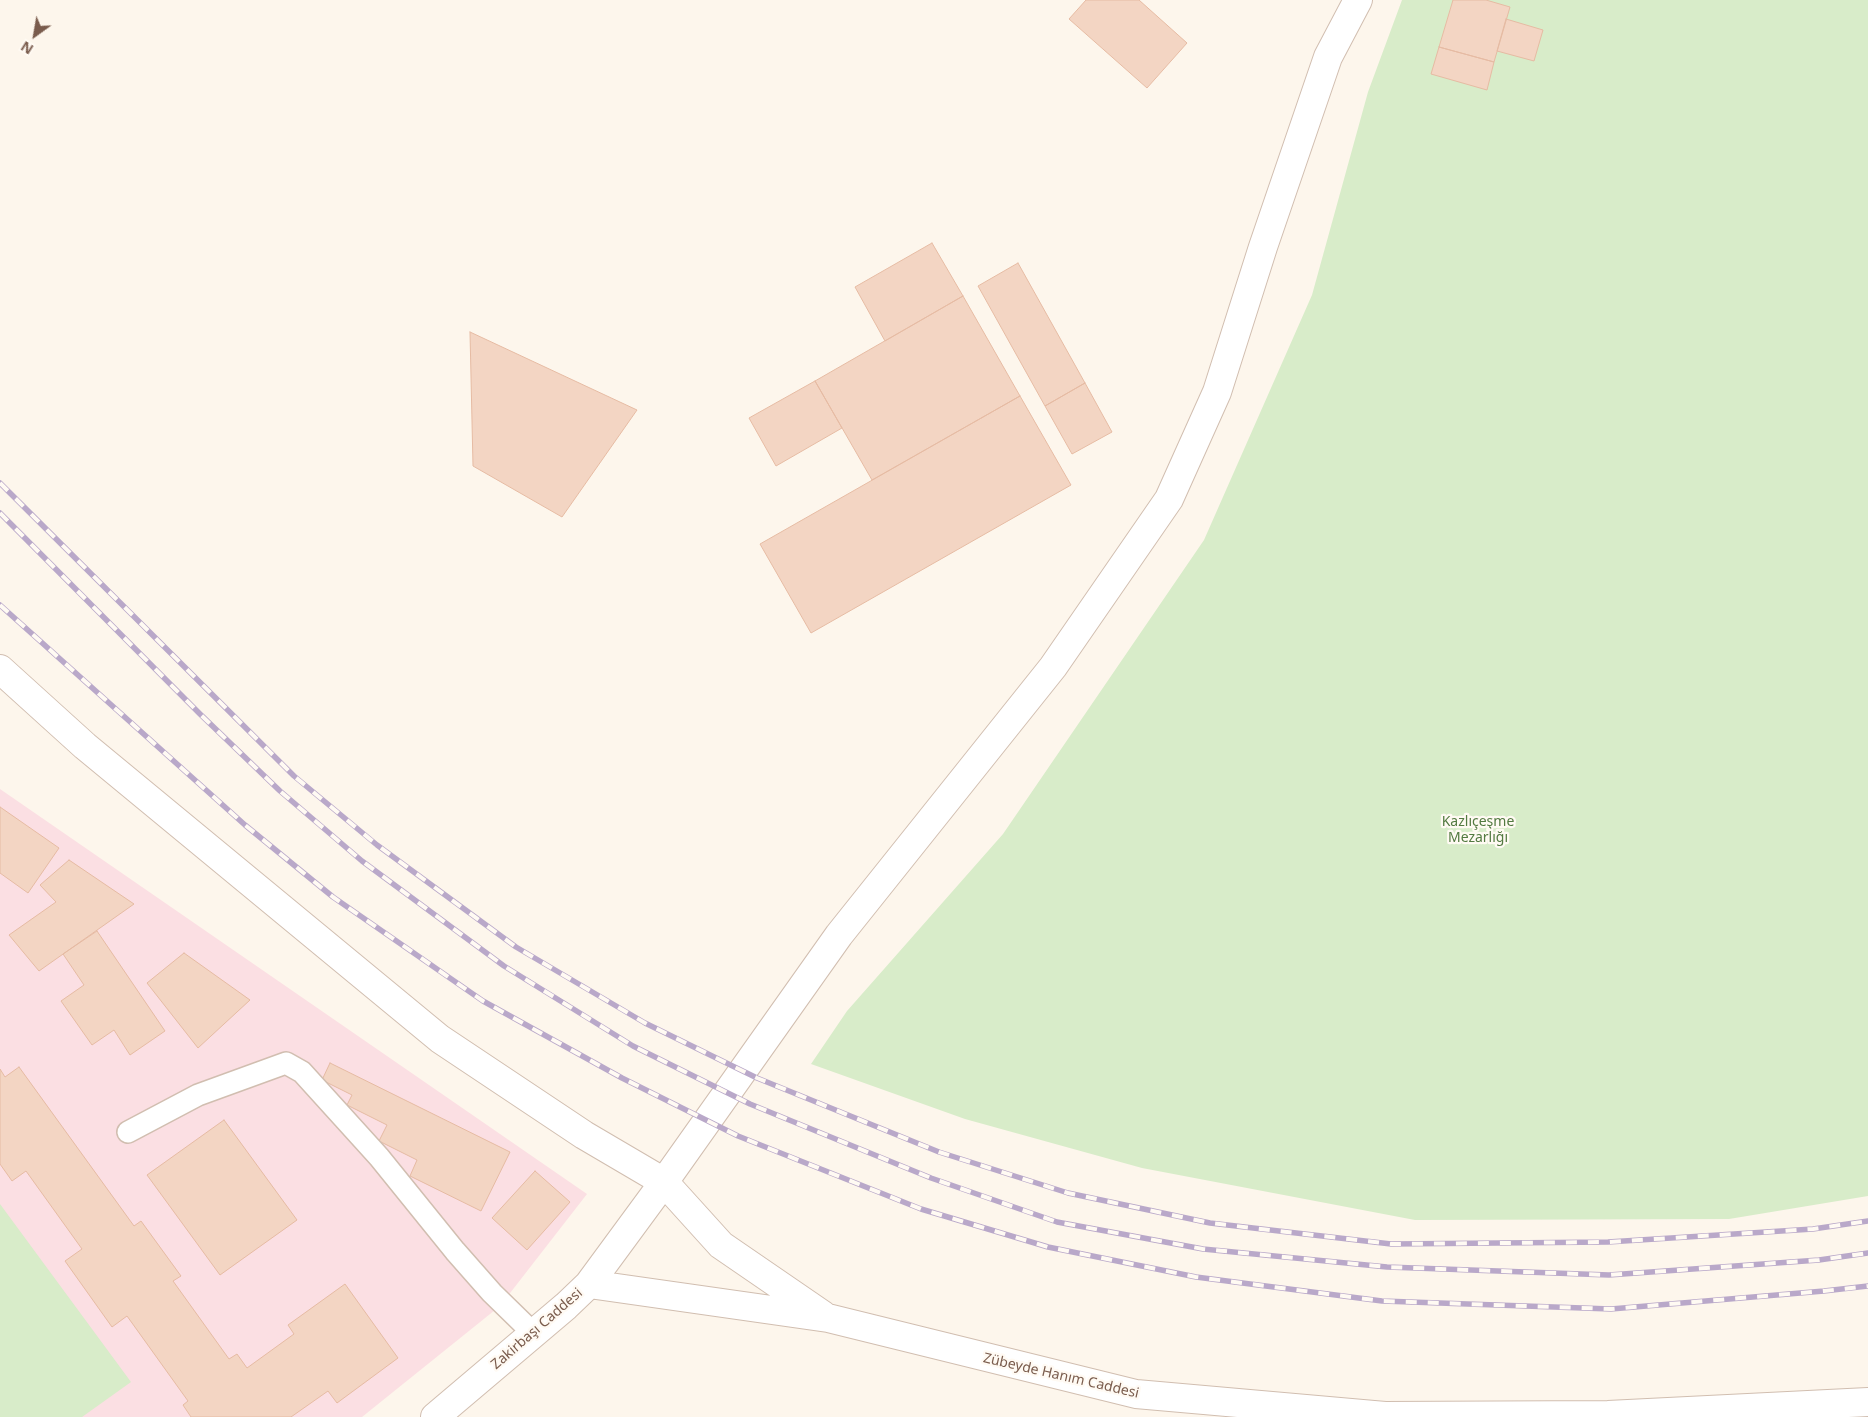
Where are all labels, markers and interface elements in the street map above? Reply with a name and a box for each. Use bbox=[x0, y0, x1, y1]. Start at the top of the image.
north arrow bbox=[10, 10, 60, 60]
text: N bbox=[17, 37, 37, 59]
park label: Kazlıçeşme Mezarlığı bbox=[1442, 814, 1514, 846]
street label: Zakirbaşı Caddesi bbox=[488, 1285, 586, 1373]
street label: Zübeyde Hanım Caddesi bbox=[981, 1350, 1141, 1402]

